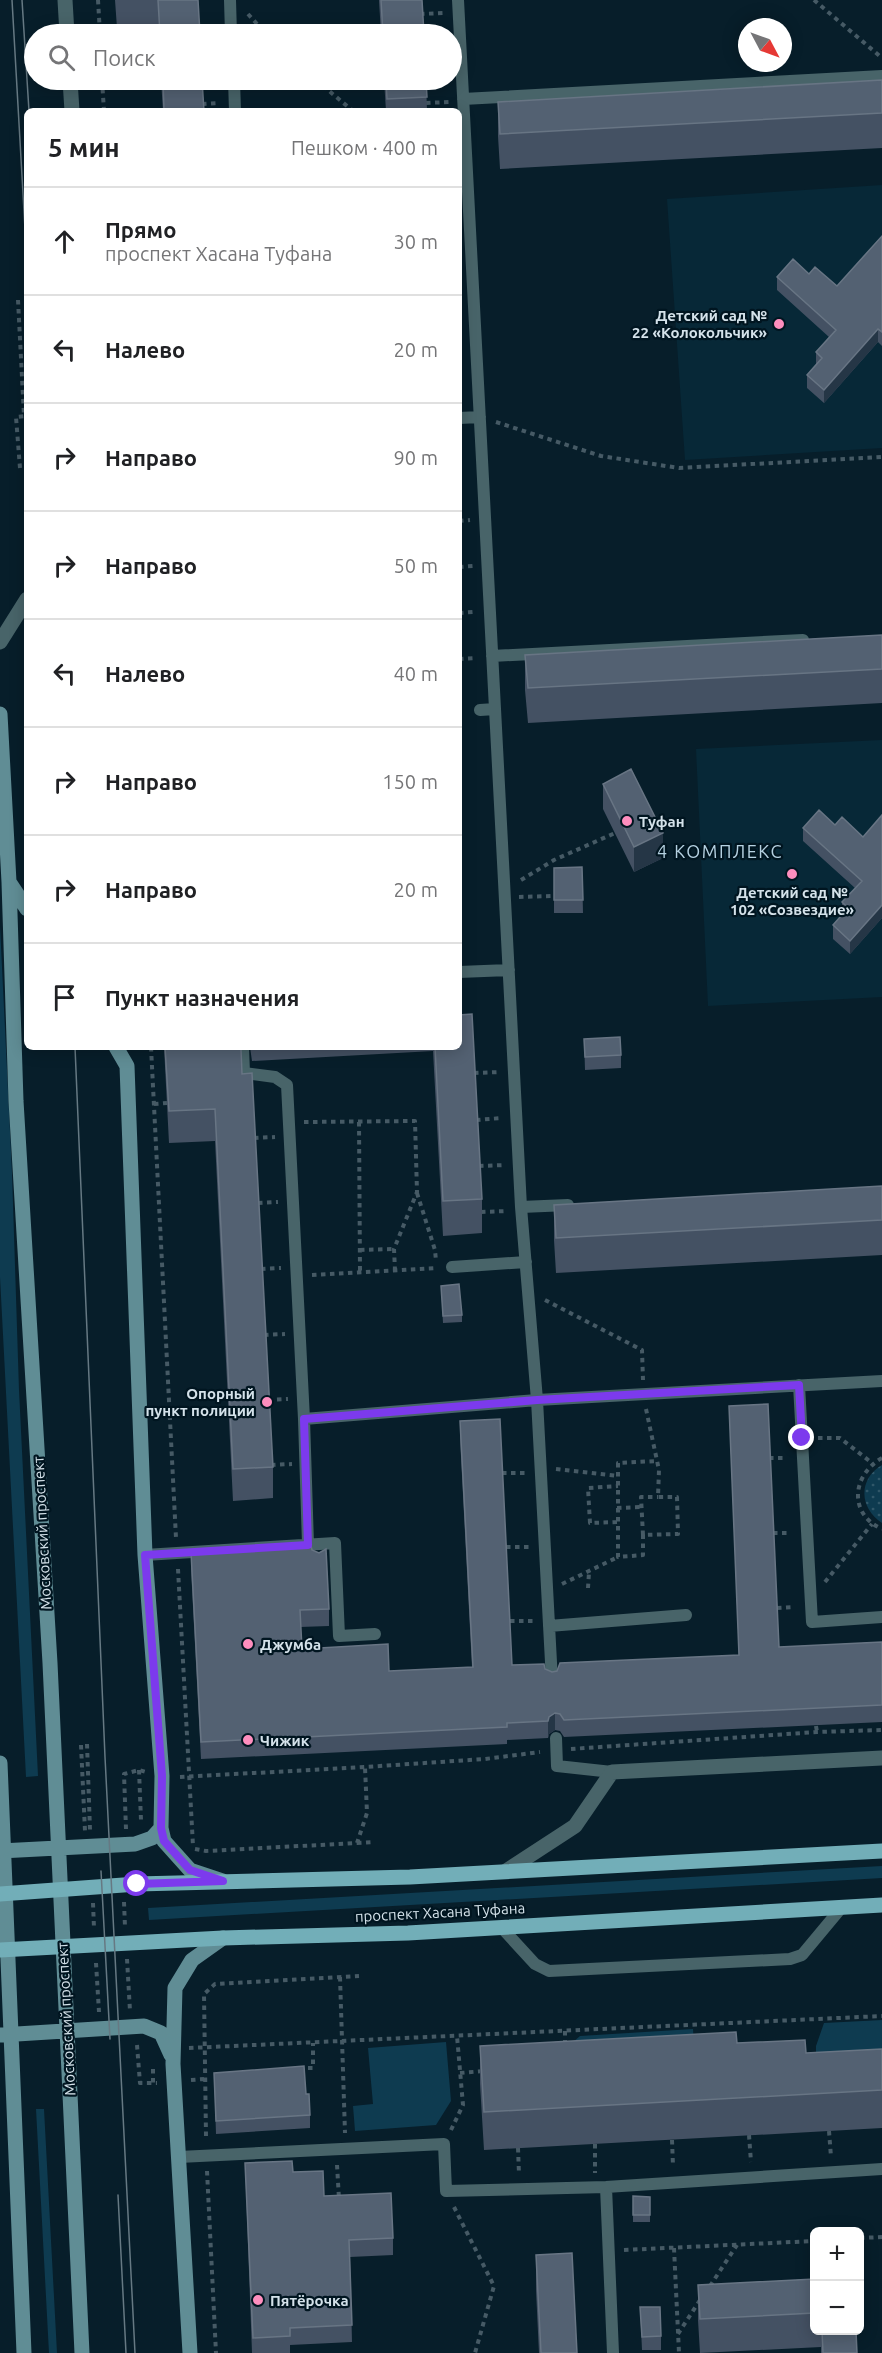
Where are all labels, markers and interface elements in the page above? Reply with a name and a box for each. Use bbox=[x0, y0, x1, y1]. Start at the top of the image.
north arrow bbox=[738, 18, 792, 72]
search box bbox=[24, 24, 462, 90]
icon: search bbox=[45, 41, 78, 74]
text: Поиск bbox=[93, 45, 156, 70]
text: 5 мин bbox=[48, 133, 120, 162]
text: Пешком · 400 m bbox=[291, 136, 438, 159]
text: Прямо bbox=[105, 217, 176, 242]
icon: ahead bbox=[48, 225, 81, 258]
text: 30 m bbox=[394, 230, 438, 253]
text: проспект Хасана Туфана bbox=[105, 242, 332, 265]
place label: Детский сад № 22 «Колокольчик» bbox=[632, 307, 768, 341]
marker: Детский сад № 22 «Колокольчик» bbox=[772, 317, 786, 331]
icon: left bbox=[48, 333, 81, 366]
text: Налево bbox=[105, 337, 185, 362]
text: 20 m bbox=[394, 338, 438, 361]
icon: right bbox=[48, 441, 81, 474]
text: Направо bbox=[105, 445, 197, 470]
text: 90 m bbox=[394, 446, 438, 469]
icon: right bbox=[48, 549, 81, 582]
text: Направо bbox=[105, 553, 197, 578]
text: 50 m bbox=[394, 554, 438, 577]
icon: left bbox=[48, 657, 81, 690]
text: Налево bbox=[105, 661, 185, 686]
text: 40 m bbox=[394, 662, 438, 685]
icon: right bbox=[48, 765, 81, 798]
text: Направо bbox=[105, 769, 197, 794]
text: 150 m bbox=[382, 770, 438, 793]
place label: Туфан bbox=[639, 813, 685, 830]
marker: Туфан bbox=[620, 814, 634, 828]
district label: 4 КОМПЛЕКС bbox=[657, 841, 783, 861]
marker: Детский сад № 102 «Созвездие» bbox=[785, 867, 799, 881]
icon: right bbox=[48, 873, 81, 906]
text: Направо bbox=[105, 877, 197, 902]
text: 20 m bbox=[394, 878, 438, 901]
place label: Детский сад № 102 «Созвездие» bbox=[730, 884, 855, 918]
icon: arrive bbox=[48, 981, 81, 1014]
text: Пункт назначения bbox=[105, 985, 299, 1010]
place label: Опорный пункт полиции bbox=[146, 1385, 255, 1419]
marker: Опорный пункт полиции bbox=[260, 1395, 274, 1409]
route end bbox=[788, 1424, 814, 1450]
street label: Московский проспект bbox=[29, 1456, 55, 1610]
place label: Джумба bbox=[260, 1636, 321, 1653]
marker: Джумба bbox=[241, 1637, 255, 1651]
place label: Чижик bbox=[260, 1732, 310, 1749]
marker: Чижик bbox=[241, 1733, 255, 1747]
route start bbox=[123, 1870, 149, 1896]
street label: проспект Хасана Туфана bbox=[354, 1899, 526, 1925]
street label: Московский проспект bbox=[53, 1942, 79, 2096]
map controls bbox=[810, 2227, 864, 2335]
button: + bbox=[810, 2227, 864, 2281]
button: − bbox=[810, 2281, 864, 2335]
place label: Пятёрочка bbox=[270, 2292, 349, 2309]
marker: Пятёрочка bbox=[251, 2293, 265, 2307]

